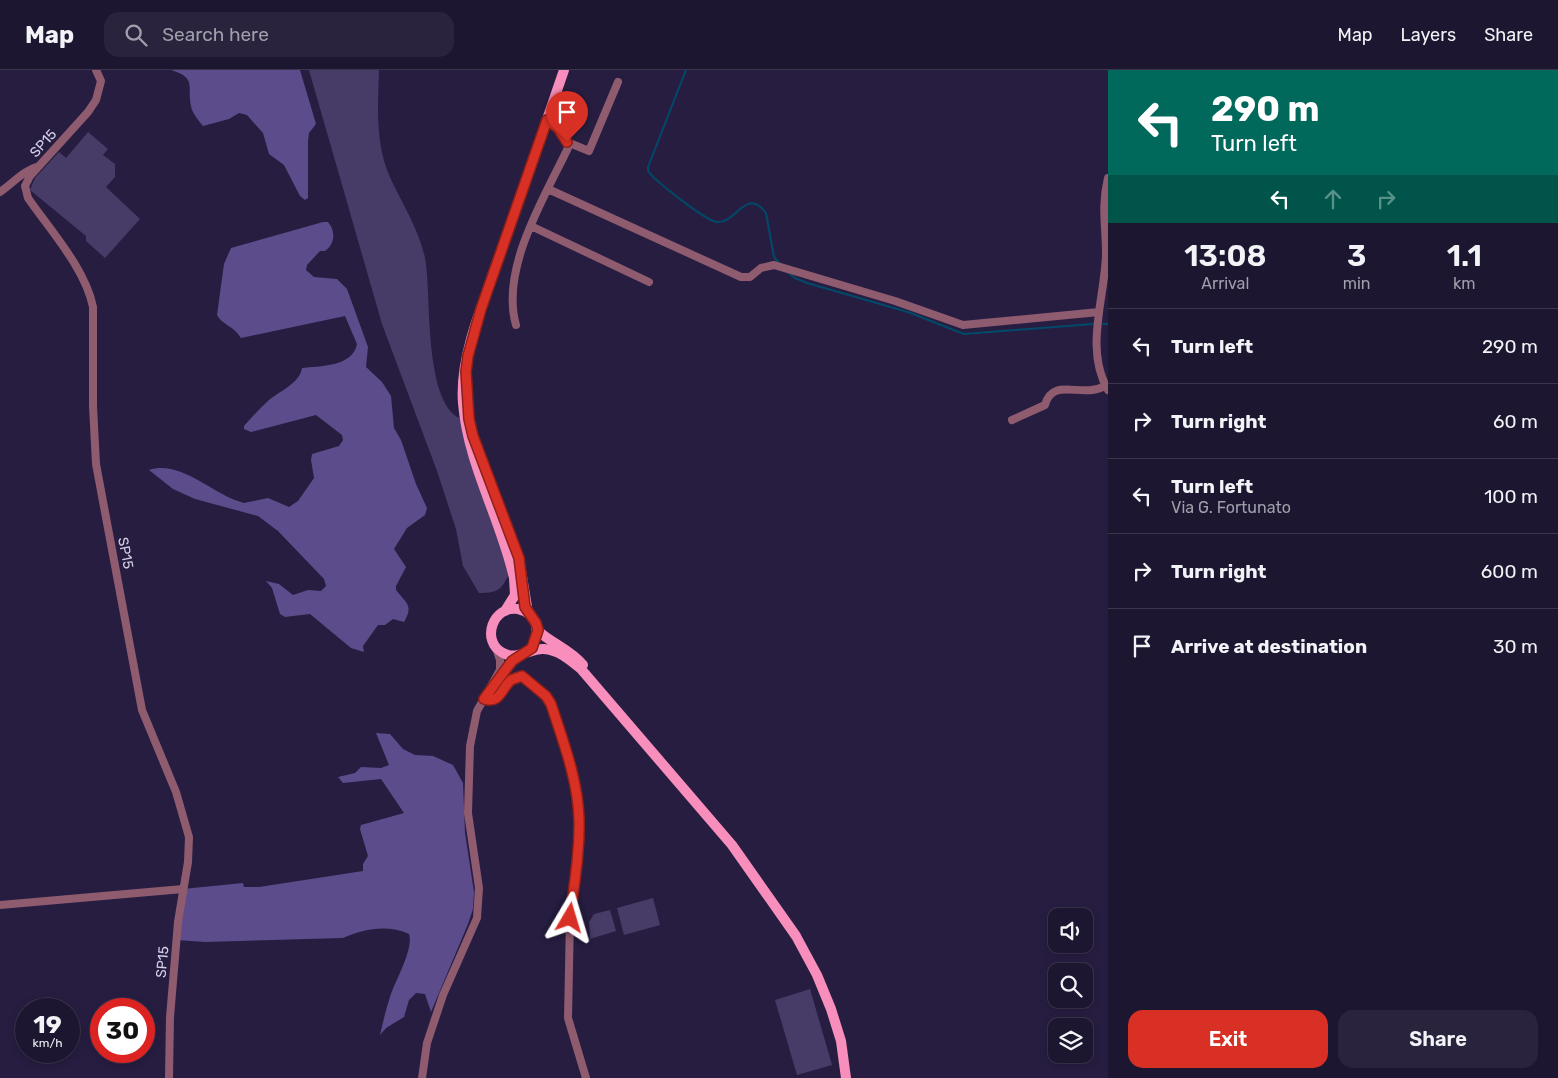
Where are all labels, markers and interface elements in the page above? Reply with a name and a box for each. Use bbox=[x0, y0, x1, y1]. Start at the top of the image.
search box bbox=[104, 12, 454, 57]
text: Map bbox=[25, 21, 74, 49]
icon: search bbox=[122, 21, 150, 49]
text: Search here bbox=[162, 23, 269, 46]
text: Map bbox=[1338, 24, 1373, 46]
text: Layers bbox=[1401, 24, 1456, 46]
text: Share bbox=[1484, 24, 1533, 46]
text: 290 m bbox=[1211, 88, 1320, 130]
icon: left bbox=[1128, 90, 1193, 155]
pin bbox=[546, 91, 588, 142]
icon: arrive bbox=[553, 98, 581, 126]
street label: SP15 bbox=[26, 126, 60, 161]
text: Turn left bbox=[1211, 130, 1297, 157]
icon: left bbox=[1266, 185, 1294, 213]
icon: ahead bbox=[1319, 185, 1347, 213]
icon: right bbox=[1372, 185, 1400, 213]
text: 13:08 bbox=[1184, 238, 1266, 274]
text: 3 bbox=[1347, 238, 1366, 274]
text: 1.1 bbox=[1447, 238, 1482, 274]
text: Arrival bbox=[1201, 274, 1249, 293]
text: min bbox=[1343, 274, 1370, 293]
text: km bbox=[1453, 274, 1475, 293]
icon: left bbox=[1128, 332, 1156, 360]
text: Turn left bbox=[1171, 335, 1253, 358]
text: 290 m bbox=[1482, 335, 1538, 358]
icon: right bbox=[1128, 407, 1156, 435]
text: Turn right bbox=[1171, 410, 1266, 433]
text: 60 m bbox=[1493, 410, 1538, 433]
text: Turn left bbox=[1171, 475, 1253, 498]
icon: left bbox=[1128, 482, 1156, 510]
text: 100 m bbox=[1484, 485, 1538, 508]
text: Via G. Fortunato bbox=[1171, 498, 1291, 517]
street label: SP15 bbox=[114, 536, 137, 570]
icon: right bbox=[1128, 557, 1156, 585]
text: Turn right bbox=[1171, 560, 1266, 583]
text: 600 m bbox=[1481, 560, 1538, 583]
icon: arrive bbox=[1128, 632, 1156, 660]
text: Arrive at destination bbox=[1171, 635, 1367, 658]
text: 30 m bbox=[1493, 635, 1538, 658]
position arrow bbox=[543, 891, 595, 943]
map controls bbox=[1048, 908, 1093, 1063]
button: sound bbox=[1048, 908, 1093, 953]
street label: SP15 bbox=[153, 945, 172, 979]
button: search bbox=[1048, 963, 1093, 1008]
speed limit sign: 30 bbox=[90, 998, 155, 1063]
text: 19 bbox=[33, 1010, 62, 1039]
button: Exit bbox=[1128, 1010, 1328, 1068]
button: Share bbox=[1338, 1010, 1538, 1068]
button: layers bbox=[1048, 1018, 1093, 1063]
text: km/h bbox=[33, 1036, 62, 1050]

